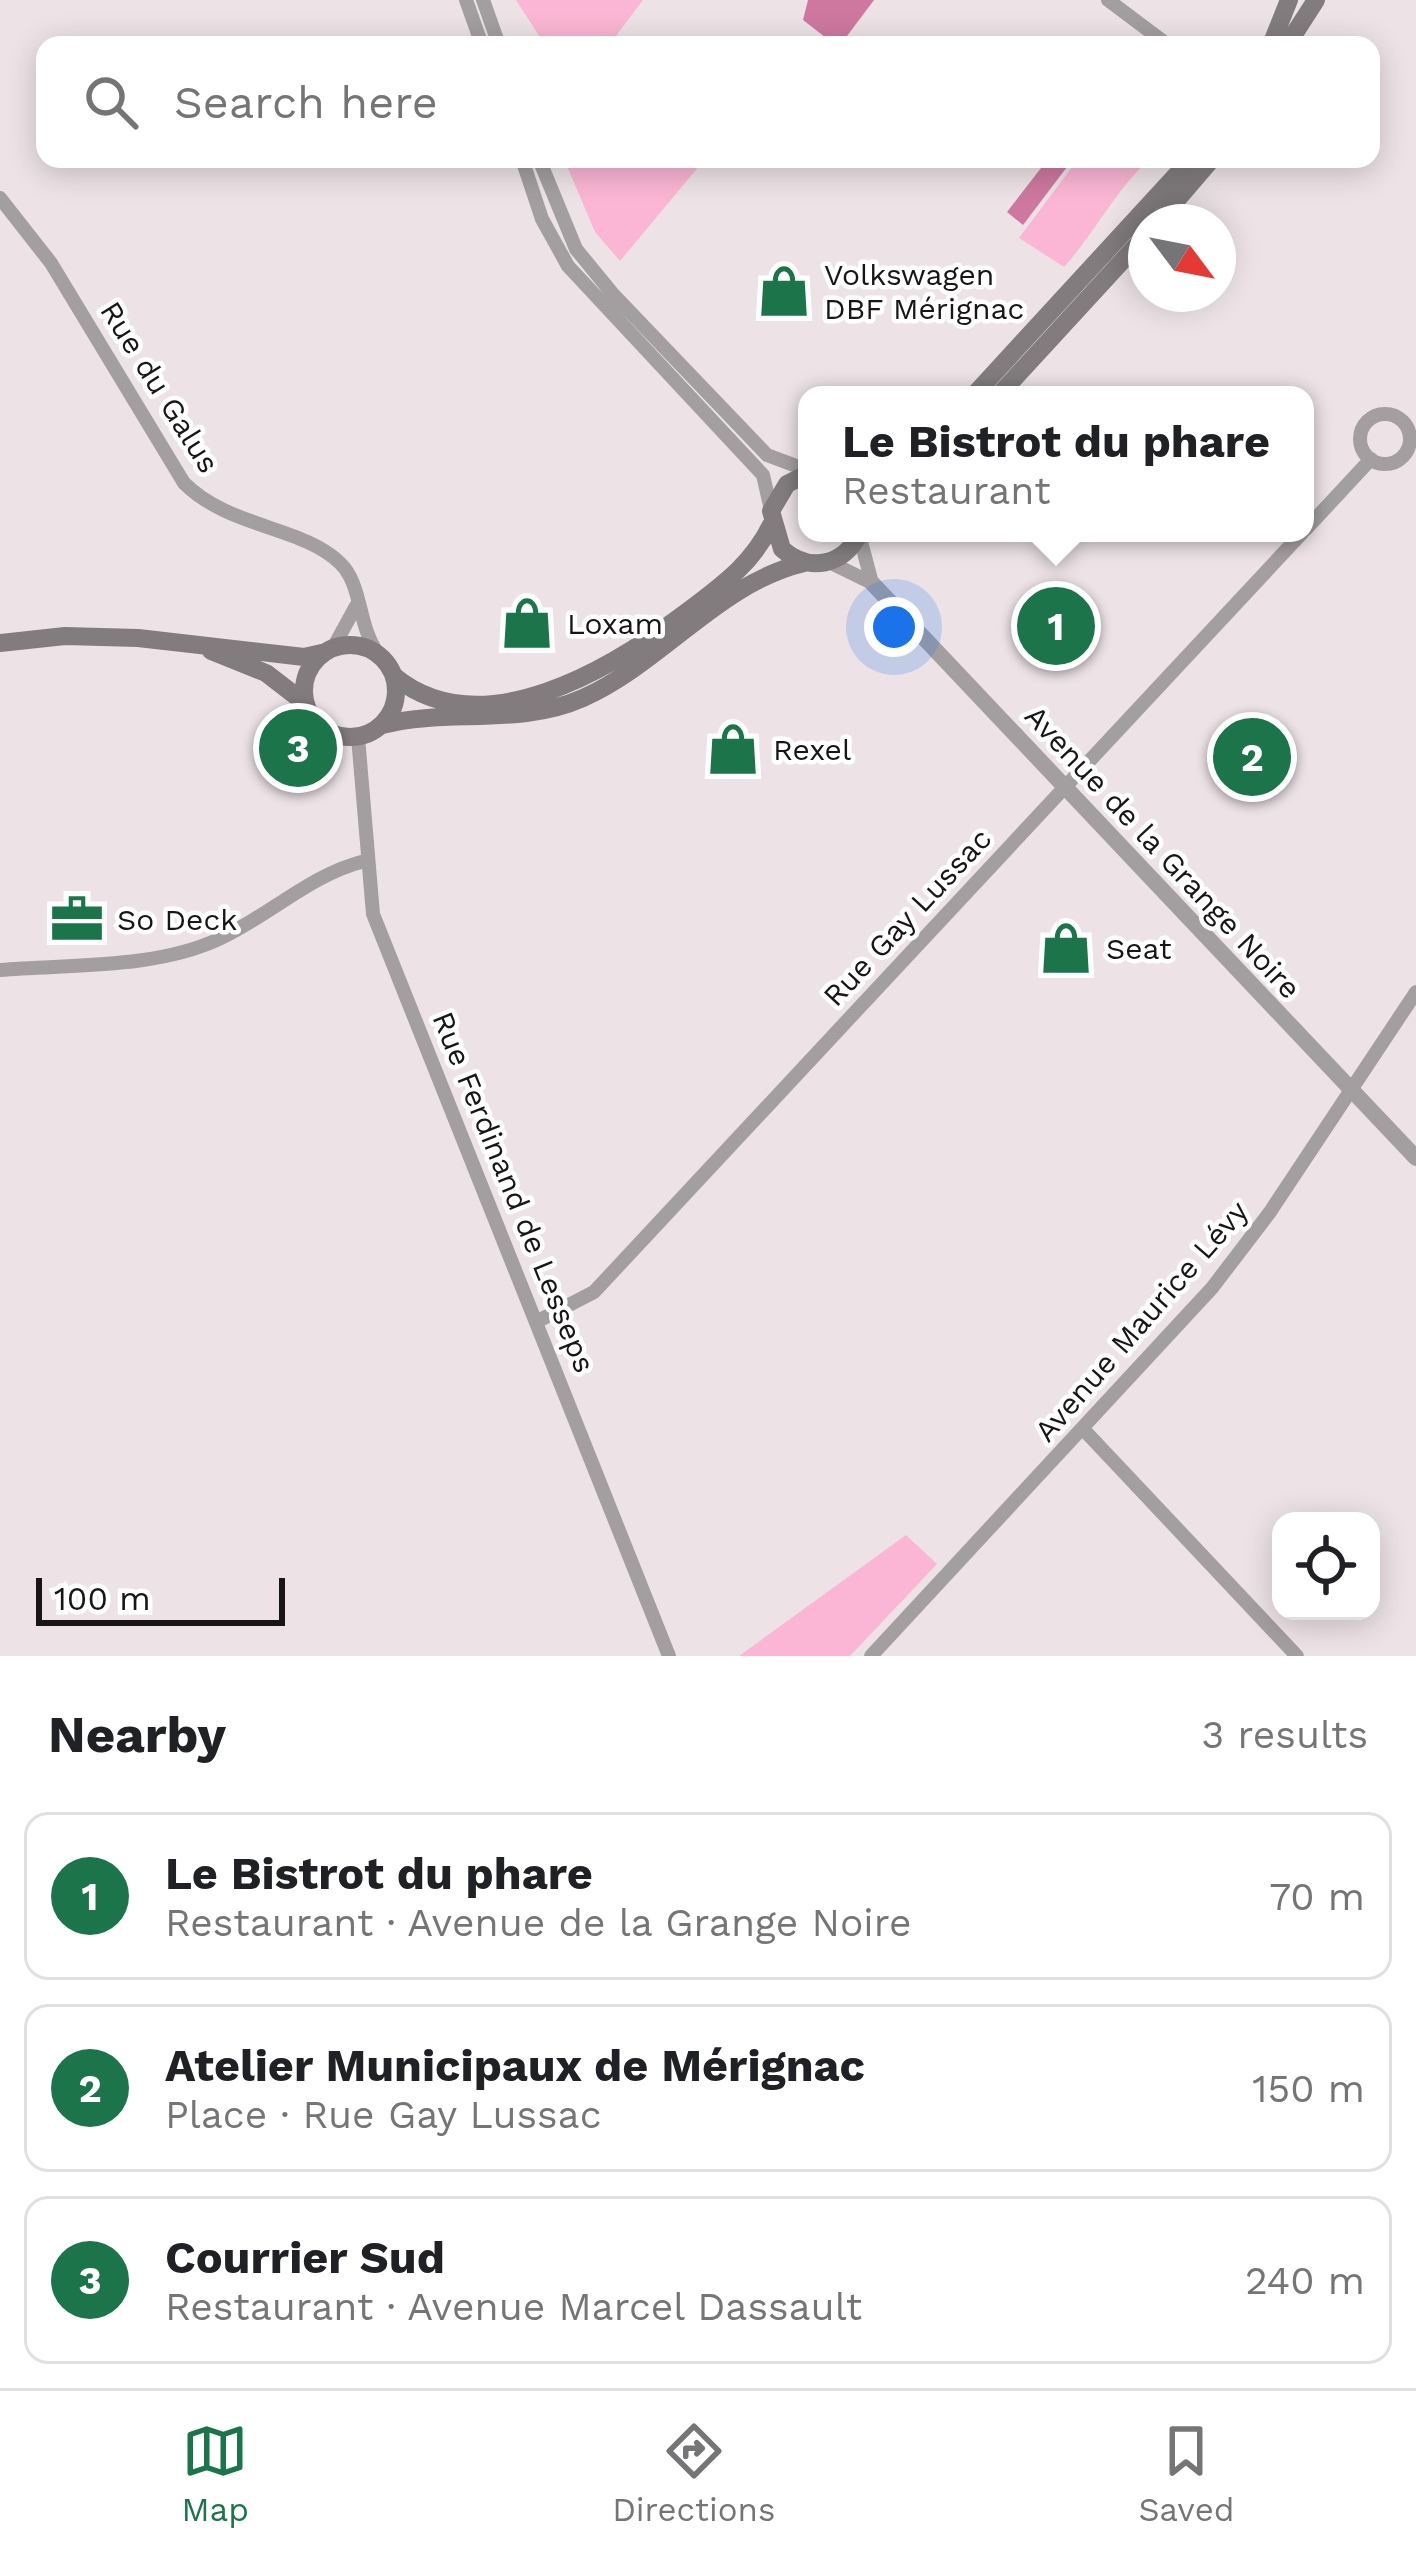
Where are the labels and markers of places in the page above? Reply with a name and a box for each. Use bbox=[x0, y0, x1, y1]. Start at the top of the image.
place label: Volkswagen DBF Mérignac bbox=[824, 257, 1024, 326]
shop icon: Volkswagen DBF Mérignac bbox=[755, 262, 813, 320]
pin: 1 bbox=[1017, 581, 1095, 671]
shop icon: Loxam bbox=[498, 594, 556, 652]
place label: Loxam bbox=[567, 606, 663, 641]
pin: 3 bbox=[259, 703, 337, 793]
pin: 2 bbox=[1213, 712, 1291, 802]
shop icon: Rexel bbox=[704, 720, 762, 778]
place label: Rexel bbox=[773, 732, 851, 767]
office icon: So Deck bbox=[48, 890, 106, 948]
place label: So Deck bbox=[117, 902, 237, 937]
shop icon: Seat bbox=[1037, 919, 1095, 977]
place label: Seat bbox=[1106, 931, 1172, 966]

